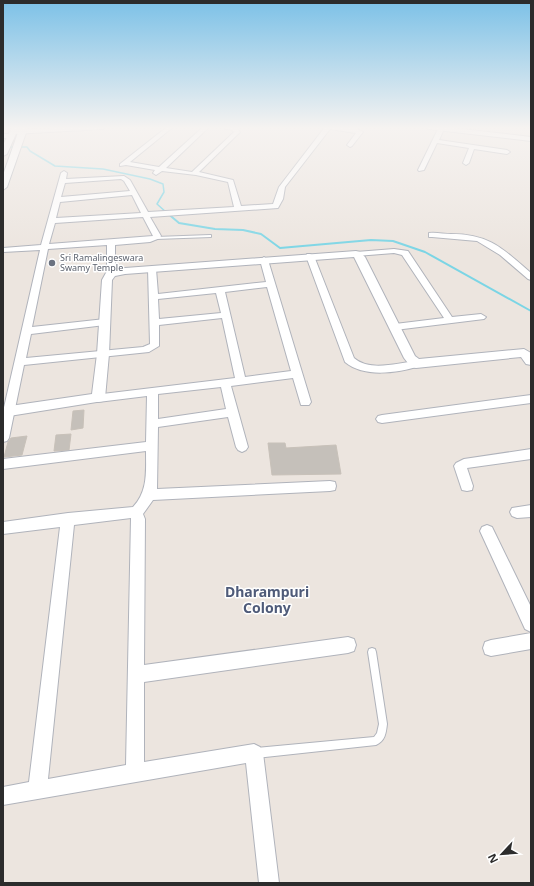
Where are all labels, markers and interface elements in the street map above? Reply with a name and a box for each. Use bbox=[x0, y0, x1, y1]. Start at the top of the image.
place label: Sri Ramalingeswara Swamy Temple bbox=[60, 251, 143, 274]
marker: Sri Ramalingeswara Swamy Temple bbox=[47, 258, 57, 268]
district label: Dharampuri Colony bbox=[225, 582, 309, 617]
north arrow bbox=[482, 834, 522, 874]
text: N bbox=[484, 851, 501, 866]

